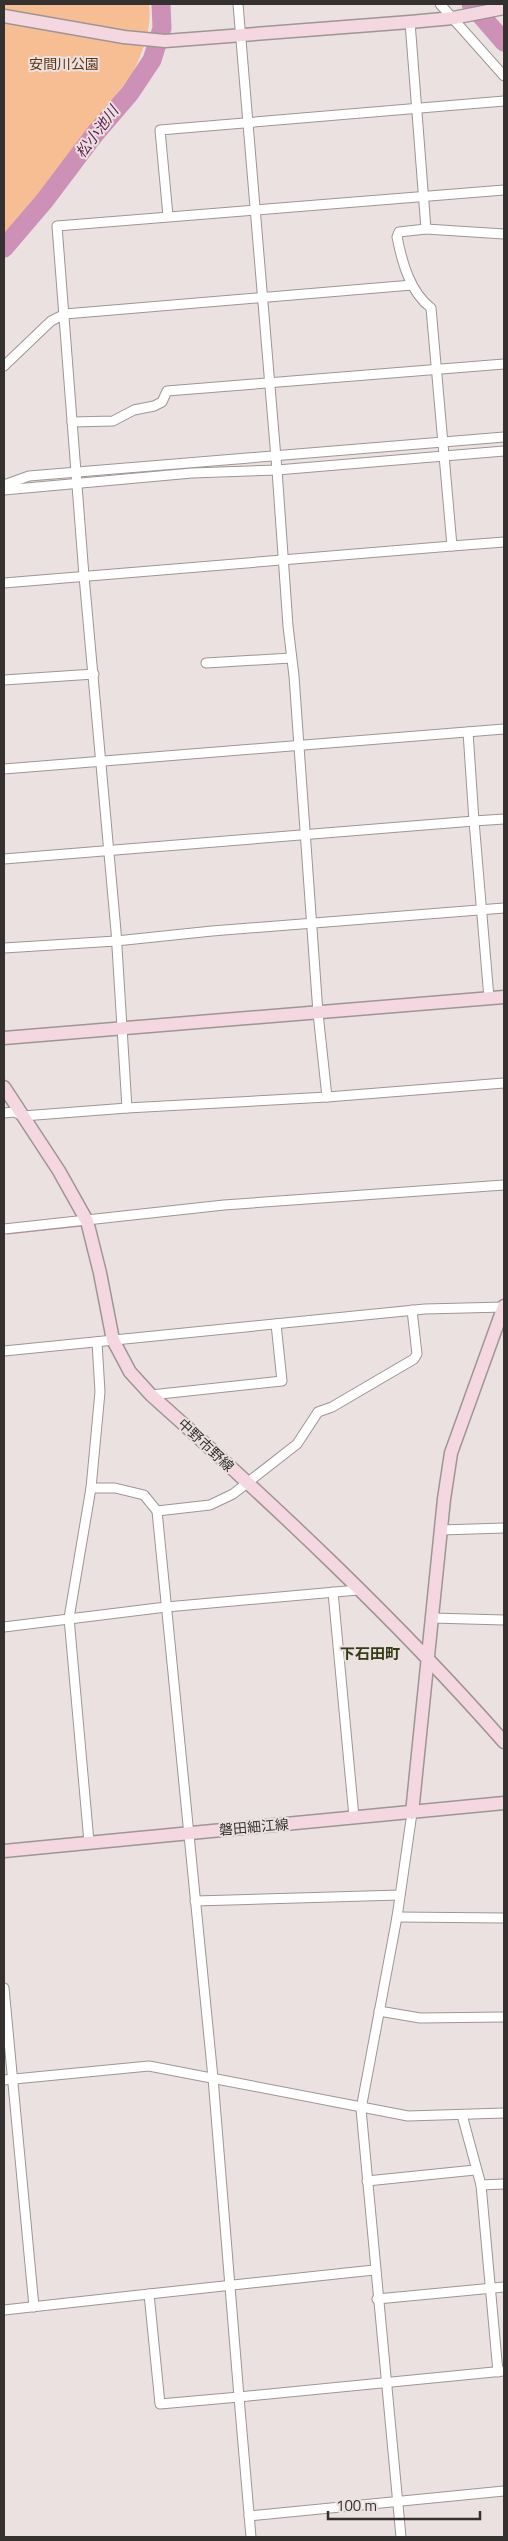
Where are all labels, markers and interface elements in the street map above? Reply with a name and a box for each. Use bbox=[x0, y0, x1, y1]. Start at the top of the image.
park label: 安間川公園 bbox=[29, 53, 99, 74]
water label: 松小池川 bbox=[69, 99, 125, 163]
street label: 中野市野線 bbox=[174, 1413, 239, 1476]
district label: 下石田町 bbox=[340, 1642, 400, 1665]
street label: 磐田細江線 bbox=[218, 1813, 290, 1840]
scale bar bbox=[328, 2488, 480, 2520]
text: 100 m bbox=[336, 2494, 377, 2517]

